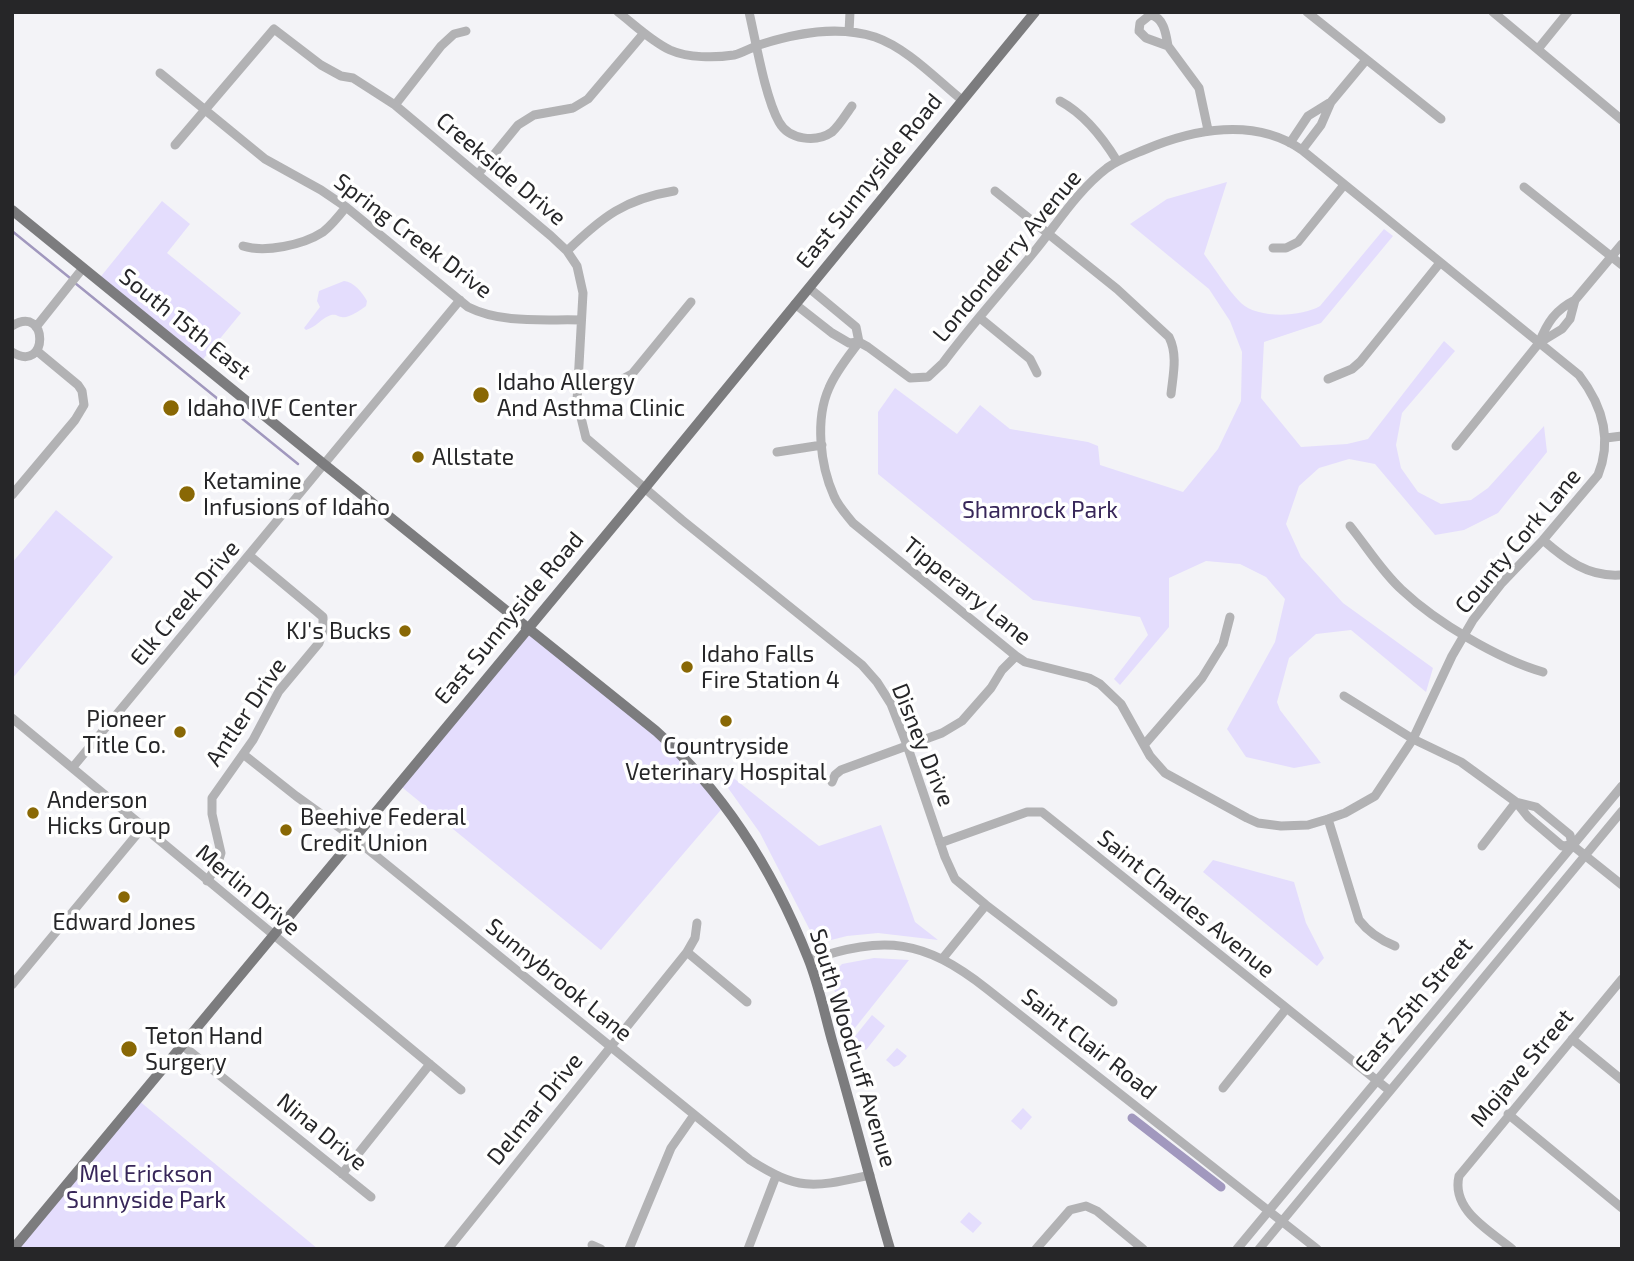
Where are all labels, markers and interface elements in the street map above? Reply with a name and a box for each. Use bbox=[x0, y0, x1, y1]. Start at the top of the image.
street label: East Sunnyside Road bbox=[790, 88, 948, 274]
street label: Creekside Drive bbox=[430, 107, 572, 231]
street label: Londonderry Avenue bbox=[927, 164, 1087, 348]
street label: Spring Creek Drive bbox=[329, 168, 497, 304]
street label: South 15th East bbox=[114, 263, 256, 385]
place label: Idaho Allergy And Asthma Clinic bbox=[497, 368, 685, 422]
marker: Idaho Allergy And Asthma Clinic bbox=[471, 385, 491, 405]
place label: Idaho IVF Center bbox=[187, 394, 357, 422]
marker: Idaho IVF Center bbox=[161, 398, 181, 418]
place label: Allstate bbox=[432, 443, 514, 471]
marker: Allstate bbox=[410, 449, 426, 465]
street label: County Cork Lane bbox=[1449, 463, 1587, 619]
place label: Ketamine Infusions of Idaho bbox=[203, 467, 390, 521]
marker: Ketamine Infusions of Idaho bbox=[177, 484, 197, 504]
park label: Shamrock Park bbox=[962, 496, 1118, 524]
street label: East Sunnyside Road bbox=[429, 526, 589, 710]
street label: Tipperary Lane bbox=[897, 531, 1037, 651]
street label: Elk Creek Drive bbox=[125, 535, 245, 671]
place label: KJ's Bucks bbox=[286, 617, 391, 645]
marker: KJ's Bucks bbox=[397, 623, 413, 639]
place label: Idaho Falls Fire Station 4 bbox=[701, 640, 840, 694]
street label: Antler Drive bbox=[200, 653, 292, 771]
marker: Idaho Falls Fire Station 4 bbox=[679, 659, 695, 675]
street label: Disney Drive bbox=[886, 679, 960, 811]
place label: Pioneer Title Co. bbox=[82, 705, 166, 759]
marker: Countryside Veterinary Hospital bbox=[718, 713, 734, 729]
marker: Pioneer Title Co. bbox=[172, 724, 188, 740]
place label: Countryside Veterinary Hospital bbox=[625, 732, 827, 786]
place label: Anderson Hicks Group bbox=[47, 786, 171, 840]
place label: Beehive Federal Credit Union bbox=[300, 803, 466, 857]
marker: Anderson Hicks Group bbox=[25, 805, 41, 821]
marker: Beehive Federal Credit Union bbox=[278, 822, 294, 838]
street label: Saint Charles Avenue bbox=[1092, 824, 1280, 984]
street label: Merlin Drive bbox=[190, 838, 306, 942]
marker: Edward Jones bbox=[116, 889, 132, 905]
place label: Edward Jones bbox=[52, 908, 196, 936]
street label: Sunnybrook Lane bbox=[480, 913, 638, 1047]
street label: South Woodruff Avenue bbox=[804, 925, 902, 1171]
street label: East 25th Street bbox=[1350, 932, 1478, 1078]
street label: Saint Clair Road bbox=[1016, 983, 1162, 1105]
street label: Mojave Street bbox=[1465, 1004, 1579, 1132]
place label: Teton Hand Surgery bbox=[145, 1022, 263, 1076]
marker: Teton Hand Surgery bbox=[119, 1039, 139, 1059]
street label: Delmar Drive bbox=[481, 1047, 589, 1171]
street label: Nina Drive bbox=[271, 1087, 373, 1177]
park label: Mel Erickson Sunnyside Park bbox=[66, 1160, 226, 1214]

